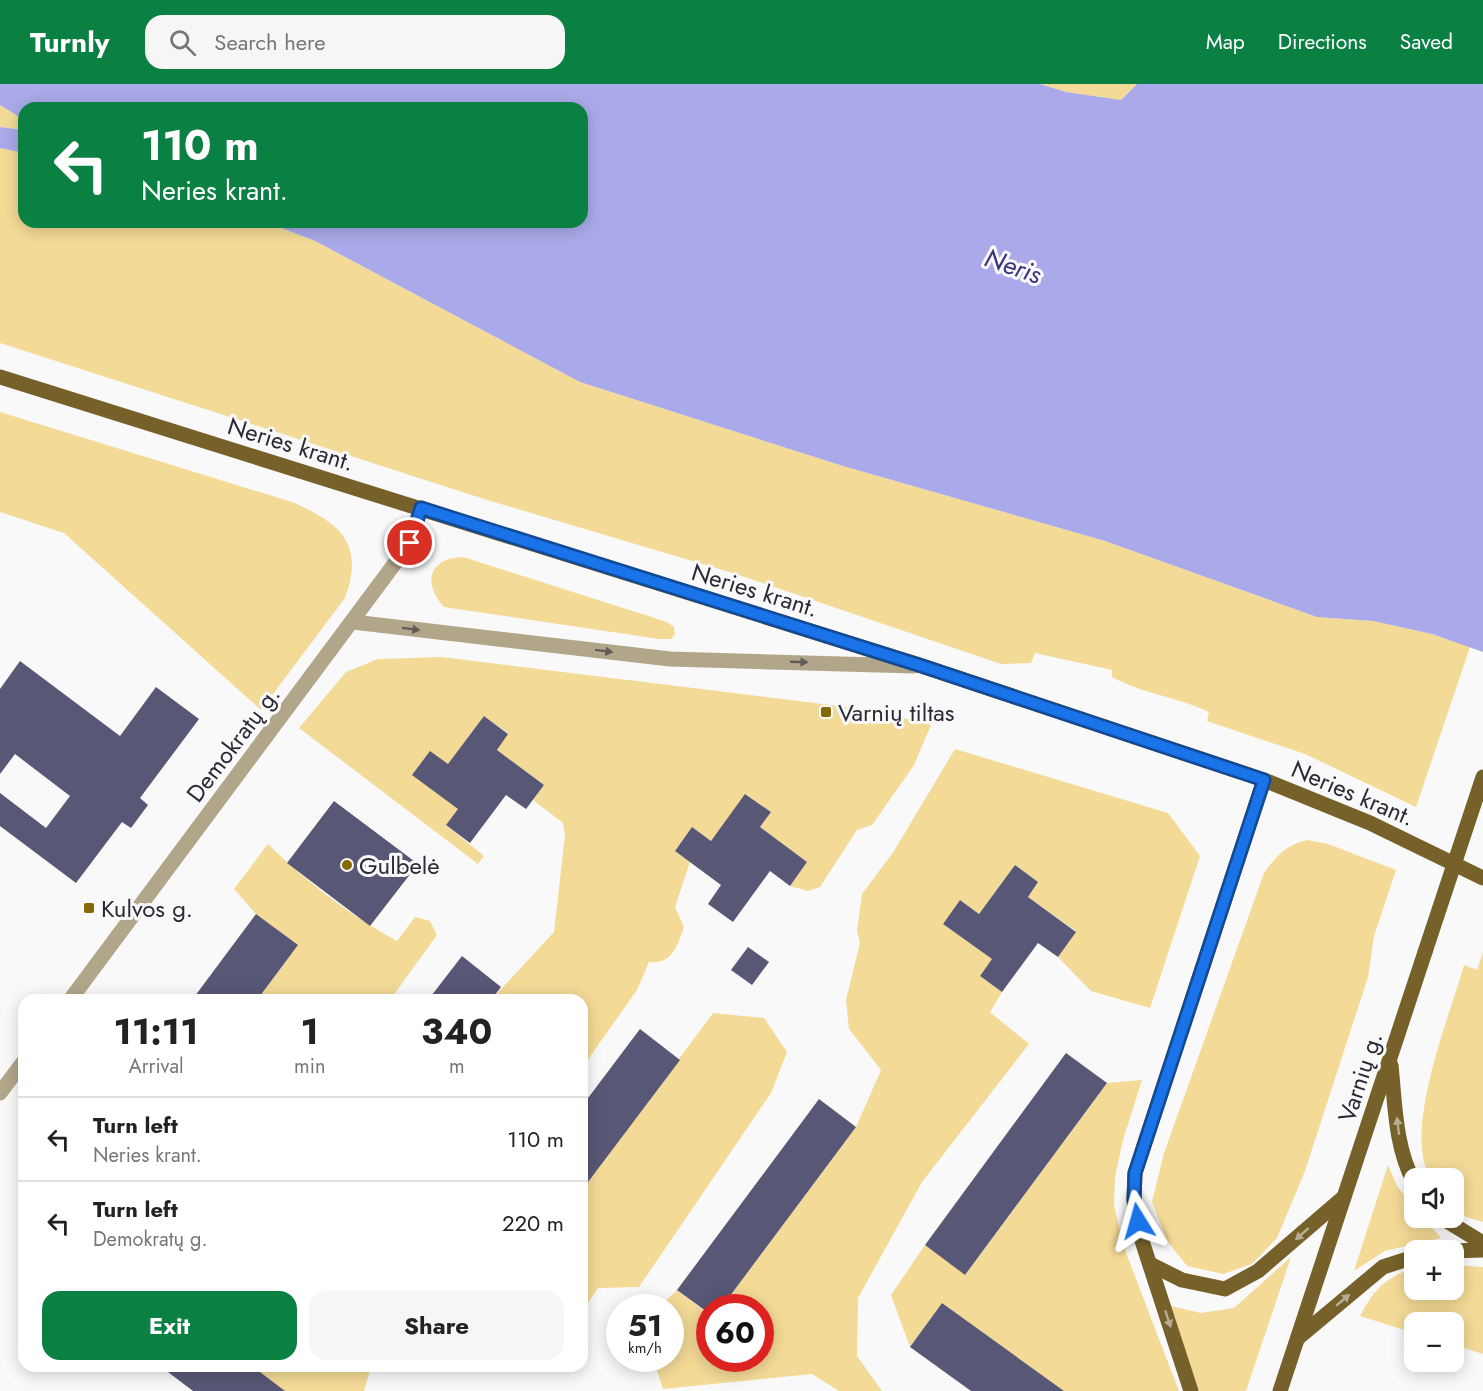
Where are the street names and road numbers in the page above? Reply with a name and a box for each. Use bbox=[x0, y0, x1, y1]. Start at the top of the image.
street label: Neries krant. bbox=[223, 408, 359, 480]
street label: Neries krant. bbox=[687, 554, 823, 626]
street label: Demokratų g. bbox=[178, 679, 288, 809]
street label: Neries krant. bbox=[1286, 751, 1420, 835]
street label: Varnių g. bbox=[1329, 1027, 1391, 1127]

